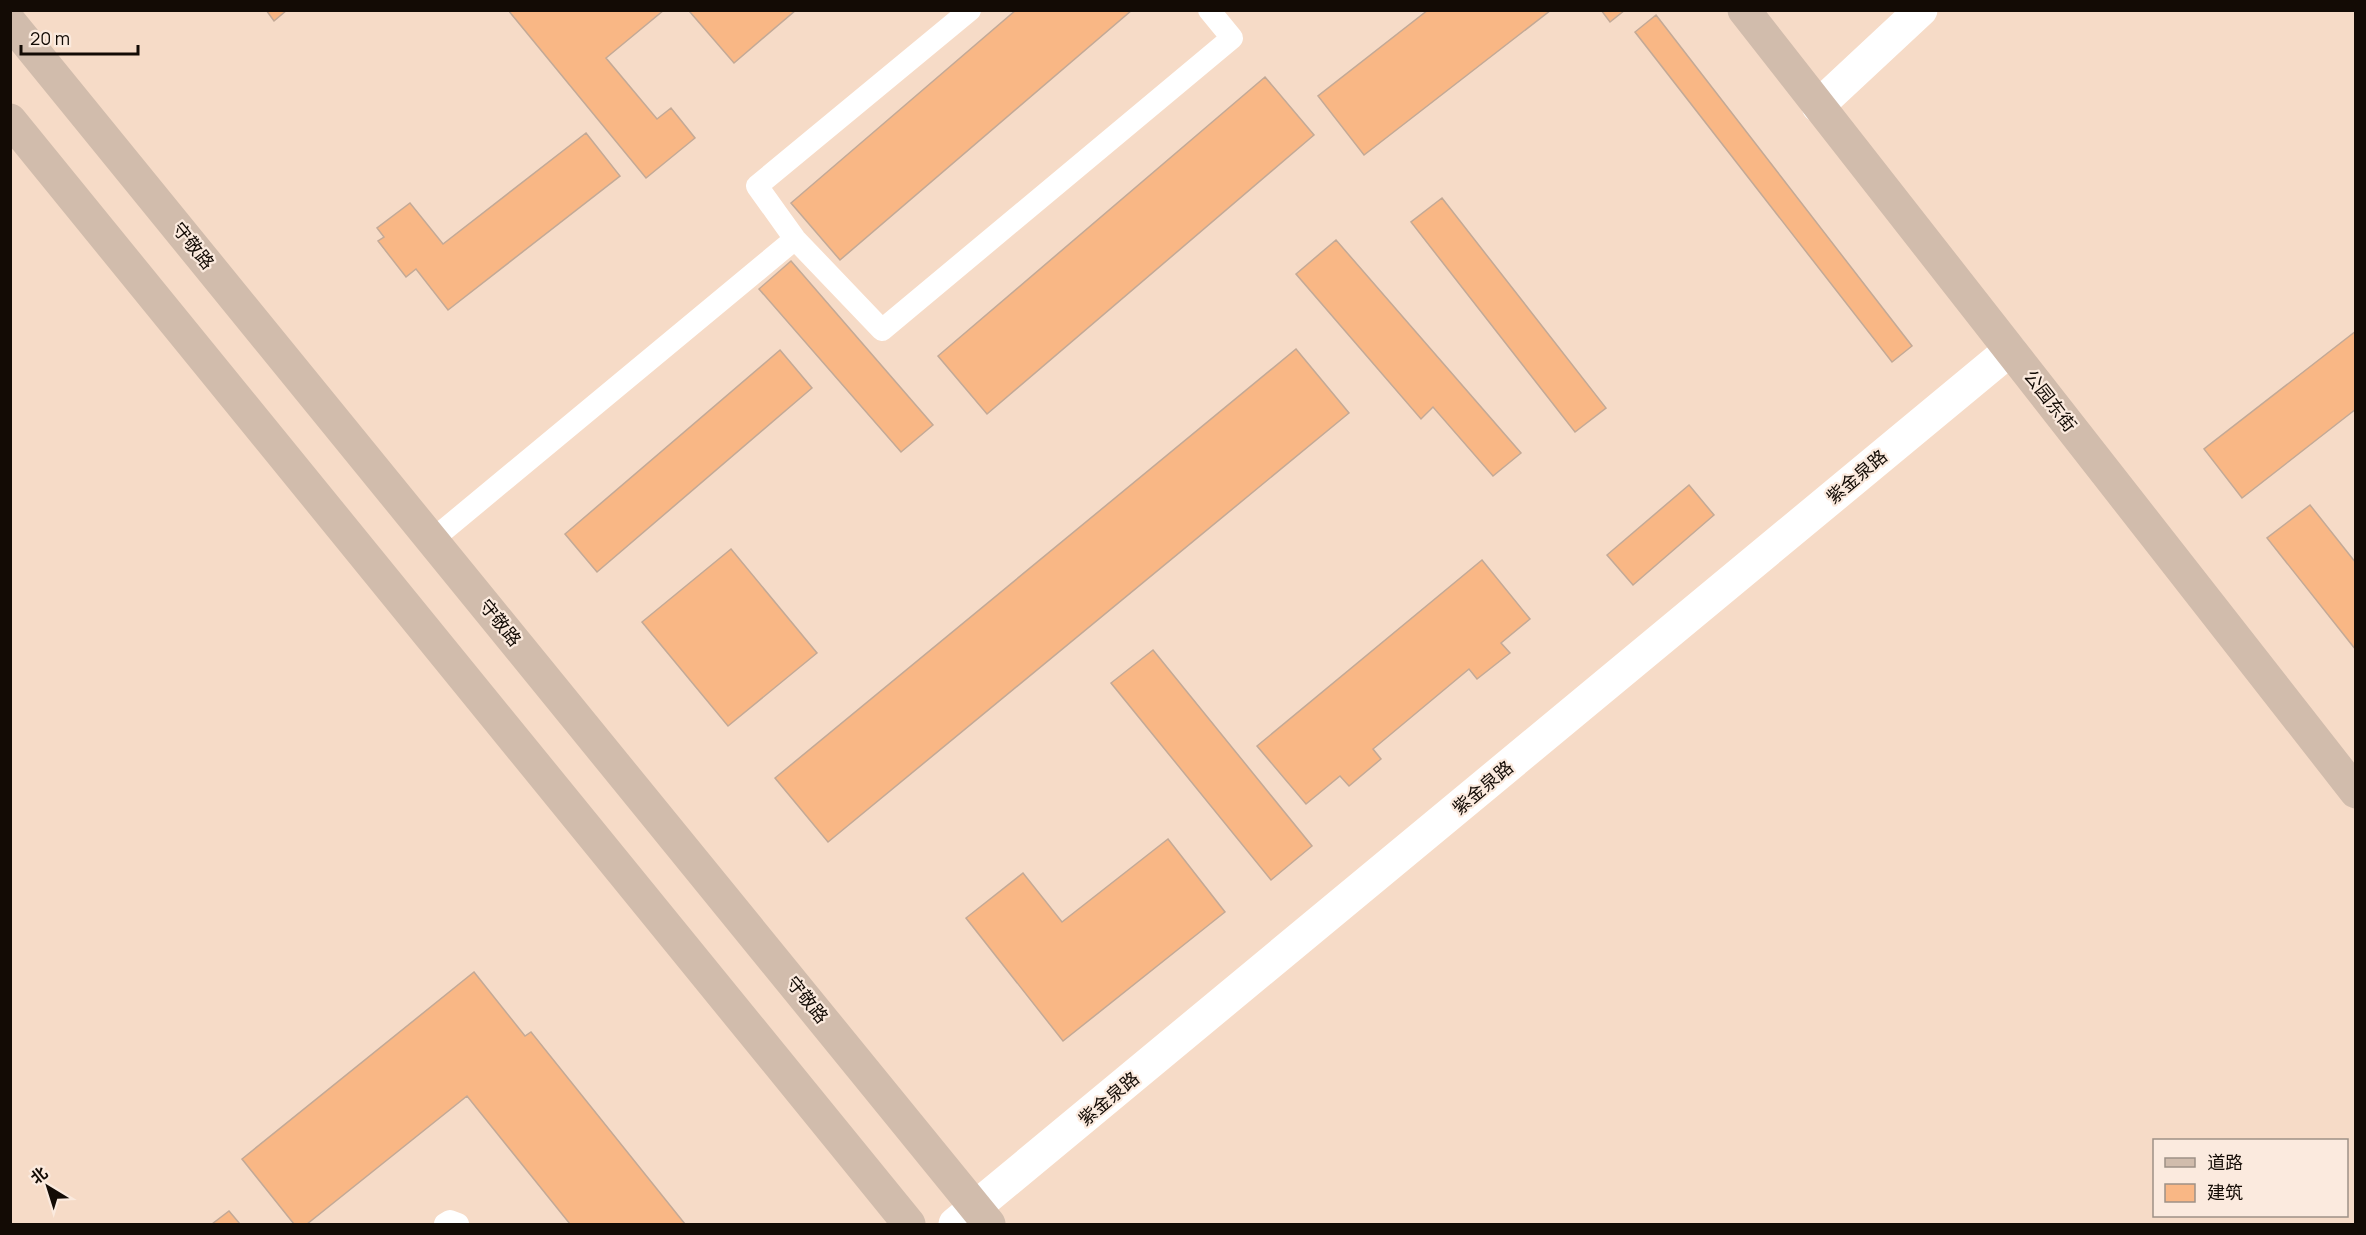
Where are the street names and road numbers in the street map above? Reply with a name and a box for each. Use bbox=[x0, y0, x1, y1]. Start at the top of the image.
street label: 守敬路 bbox=[167, 217, 220, 274]
street label: 公园东街 bbox=[2019, 365, 2082, 436]
street label: 紫金泉路 bbox=[1821, 444, 1892, 509]
street label: 守敬路 bbox=[474, 594, 527, 651]
street label: 紫金泉路 bbox=[1447, 755, 1518, 820]
street label: 守敬路 bbox=[781, 971, 834, 1028]
street label: 紫金泉路 bbox=[1073, 1066, 1144, 1131]

